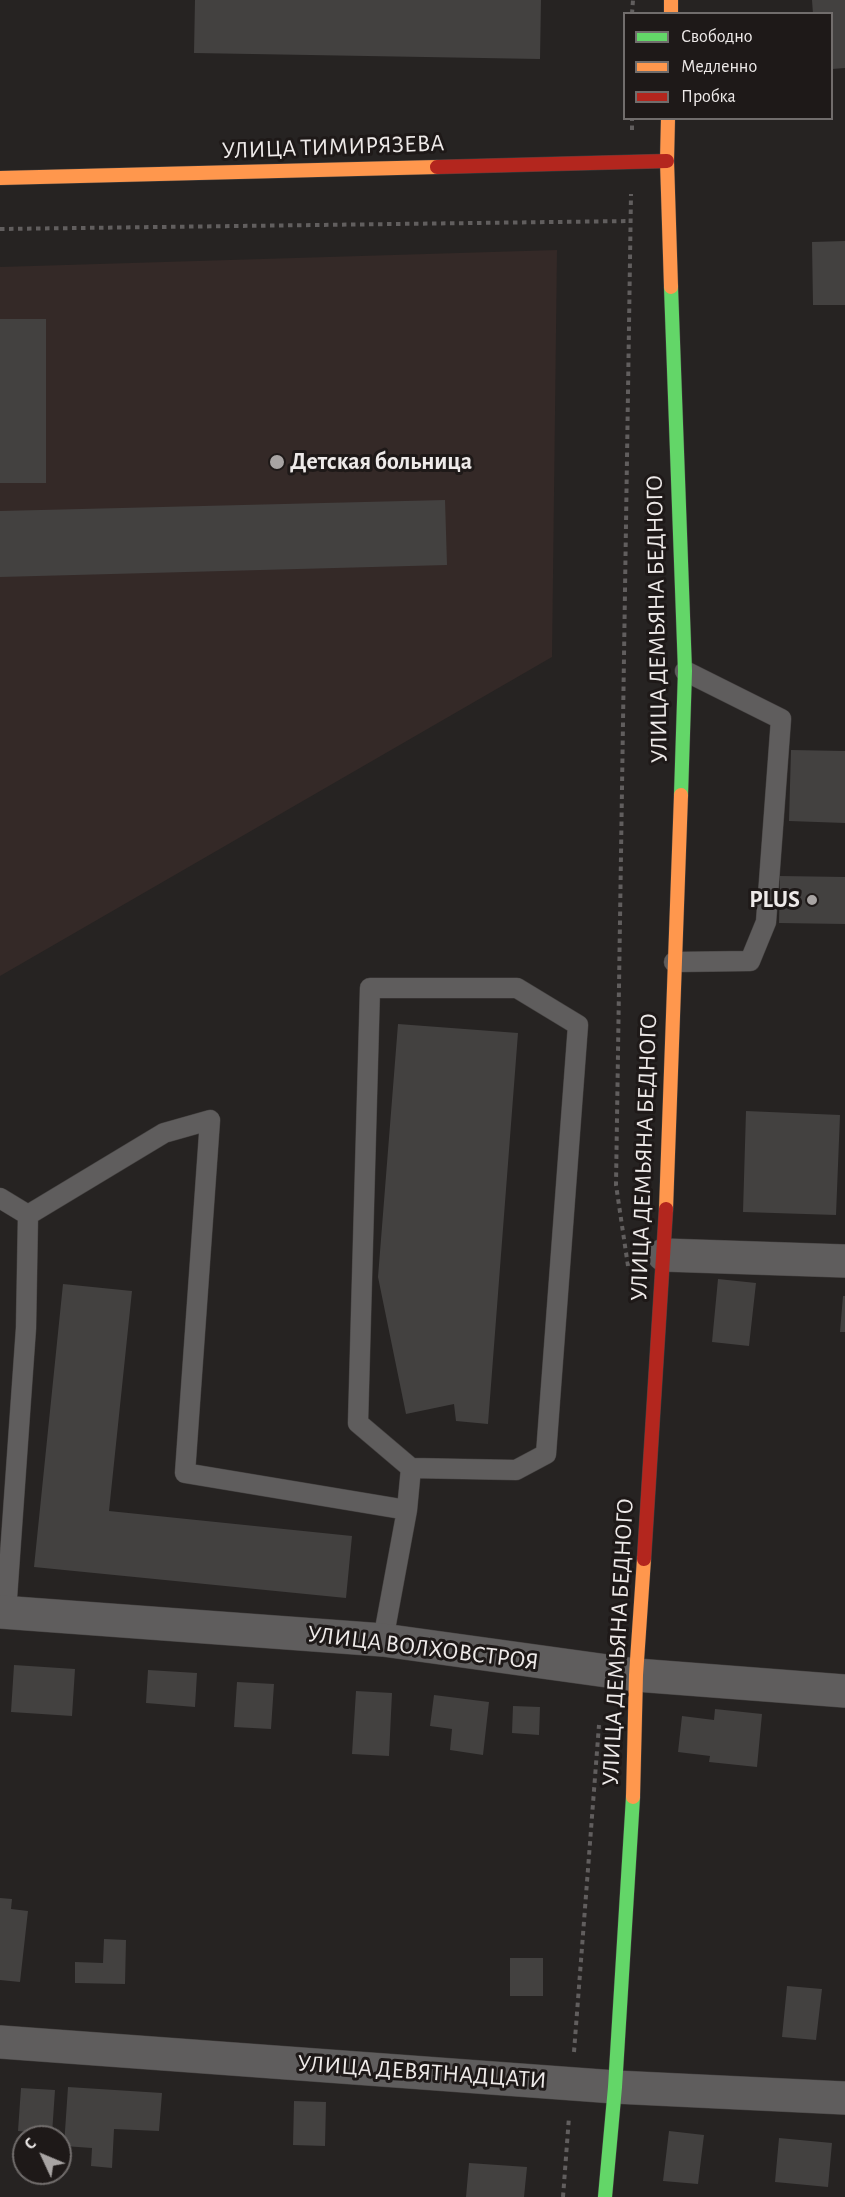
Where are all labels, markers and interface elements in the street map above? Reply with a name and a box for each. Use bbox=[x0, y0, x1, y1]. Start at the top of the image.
legend bbox=[623, 12, 833, 120]
text: Свободно bbox=[681, 28, 753, 46]
text: Медленно bbox=[681, 58, 757, 76]
text: Пробка bbox=[681, 88, 736, 106]
street label: УЛИЦА ТИМИРЯЗЕВА bbox=[221, 129, 445, 165]
place label: Детская больница bbox=[290, 448, 472, 476]
marker: Детская больница bbox=[268, 453, 286, 471]
street label: УЛИЦА ДЕМЬЯНА БЕДНОГО bbox=[640, 475, 674, 763]
place label: PLUS bbox=[749, 886, 800, 914]
marker: PLUS bbox=[805, 893, 819, 907]
street label: УЛИЦА ДЕМЬЯНА БЕДНОГО bbox=[625, 1013, 663, 1301]
street label: УЛИЦА ДЕМЬЯНА БЕДНОГО bbox=[596, 1497, 640, 1787]
street label: УЛИЦА ВОЛХОВСТРОЯ bbox=[306, 1620, 540, 1676]
street label: УЛИЦА ДЕВЯТНАДЦАТИ bbox=[296, 2049, 548, 2095]
north arrow bbox=[12, 2125, 72, 2185]
text: С bbox=[22, 2135, 39, 2153]

